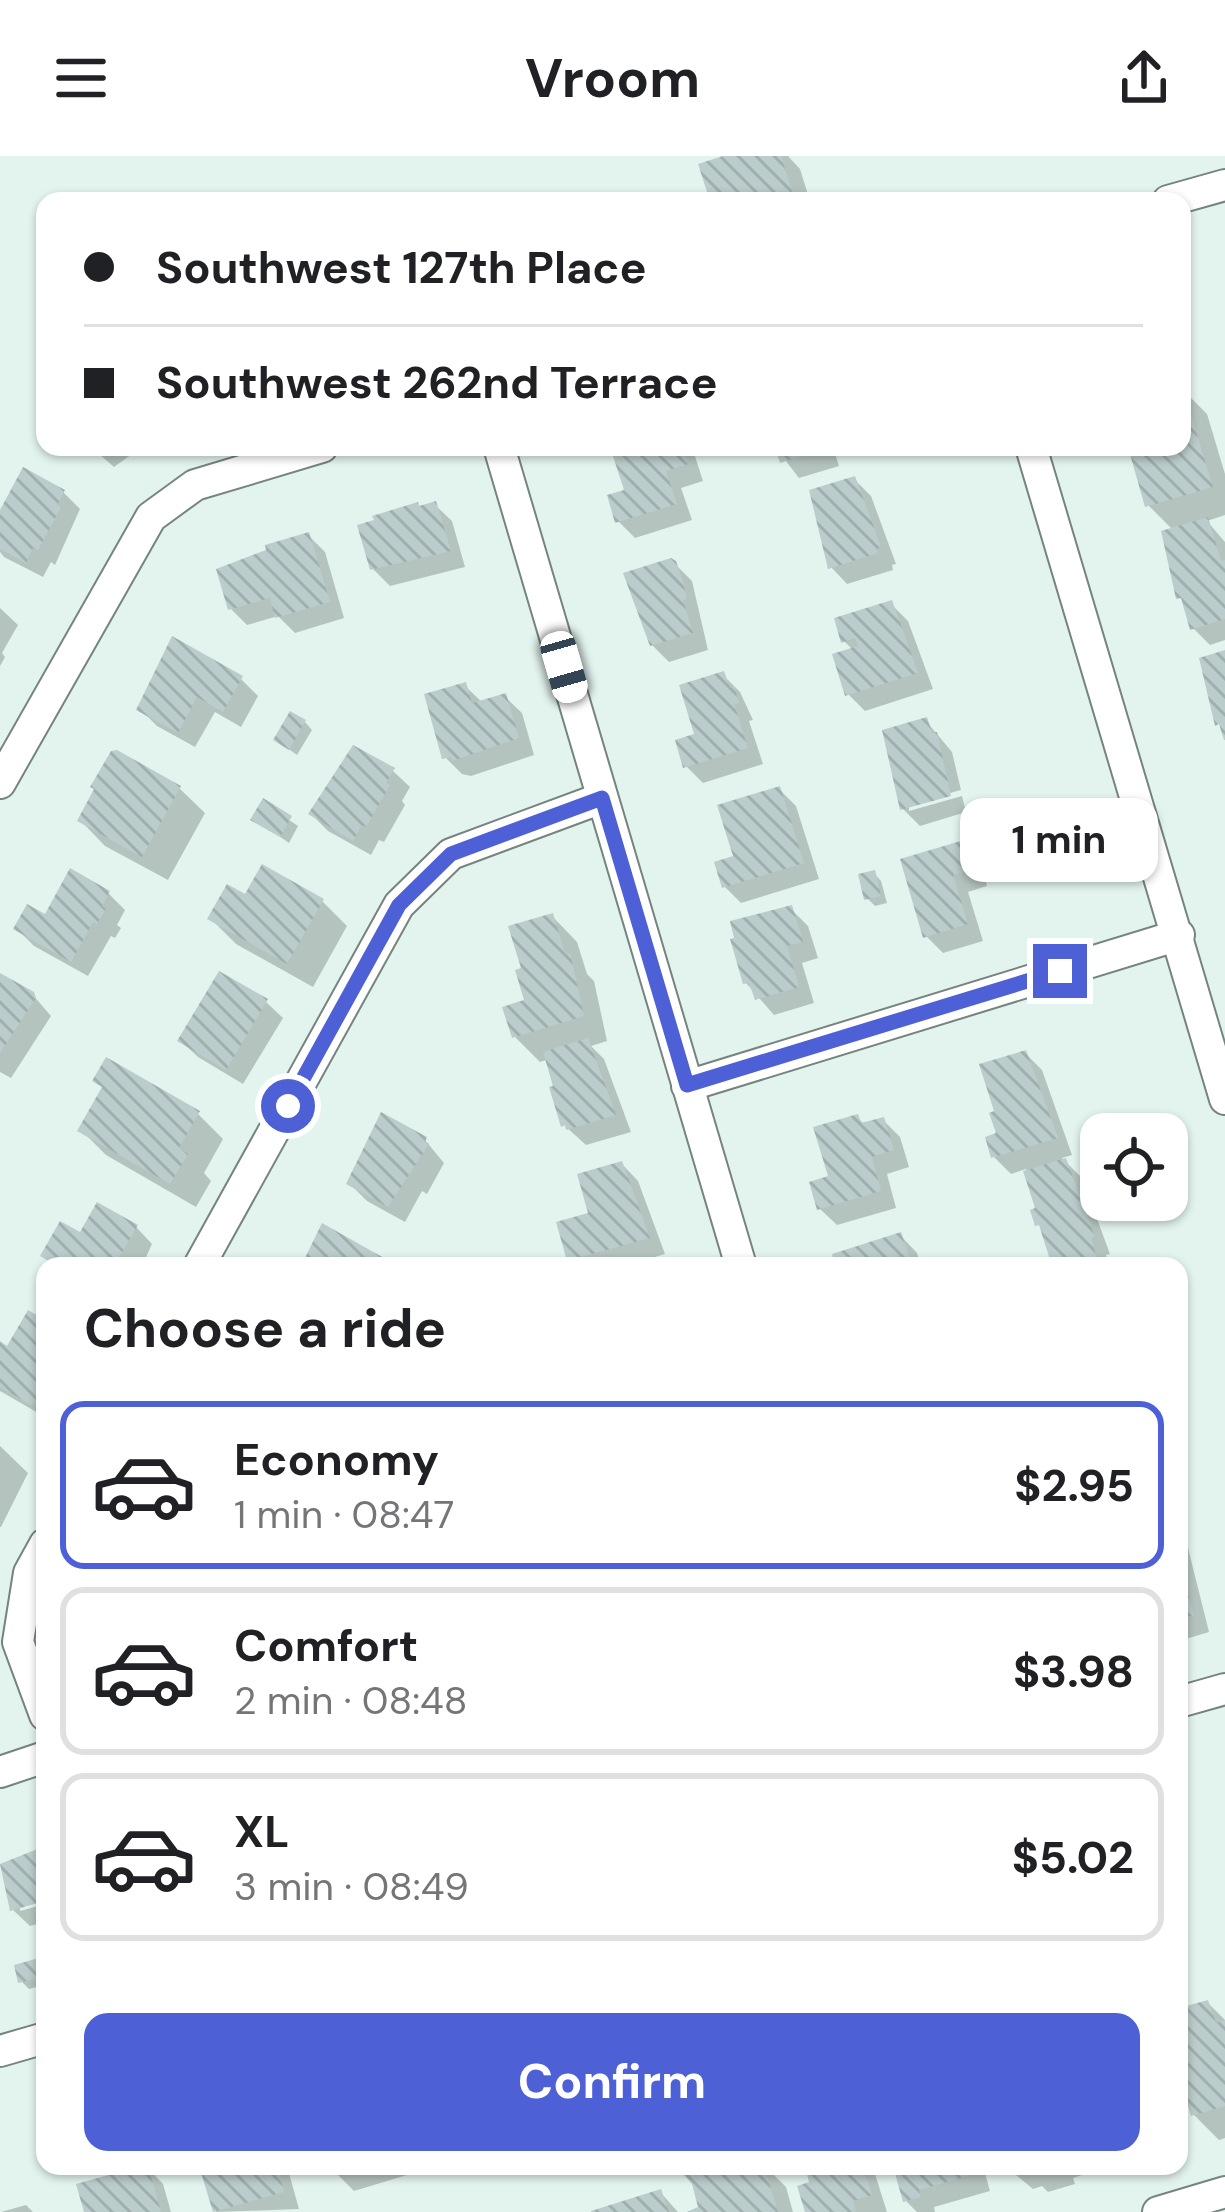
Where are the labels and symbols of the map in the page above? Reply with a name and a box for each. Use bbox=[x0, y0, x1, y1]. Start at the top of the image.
car bbox=[537, 627, 591, 707]
callout: 1 min bbox=[961, 797, 1159, 881]
route end bbox=[1033, 944, 1087, 998]
route start bbox=[261, 1079, 315, 1133]

